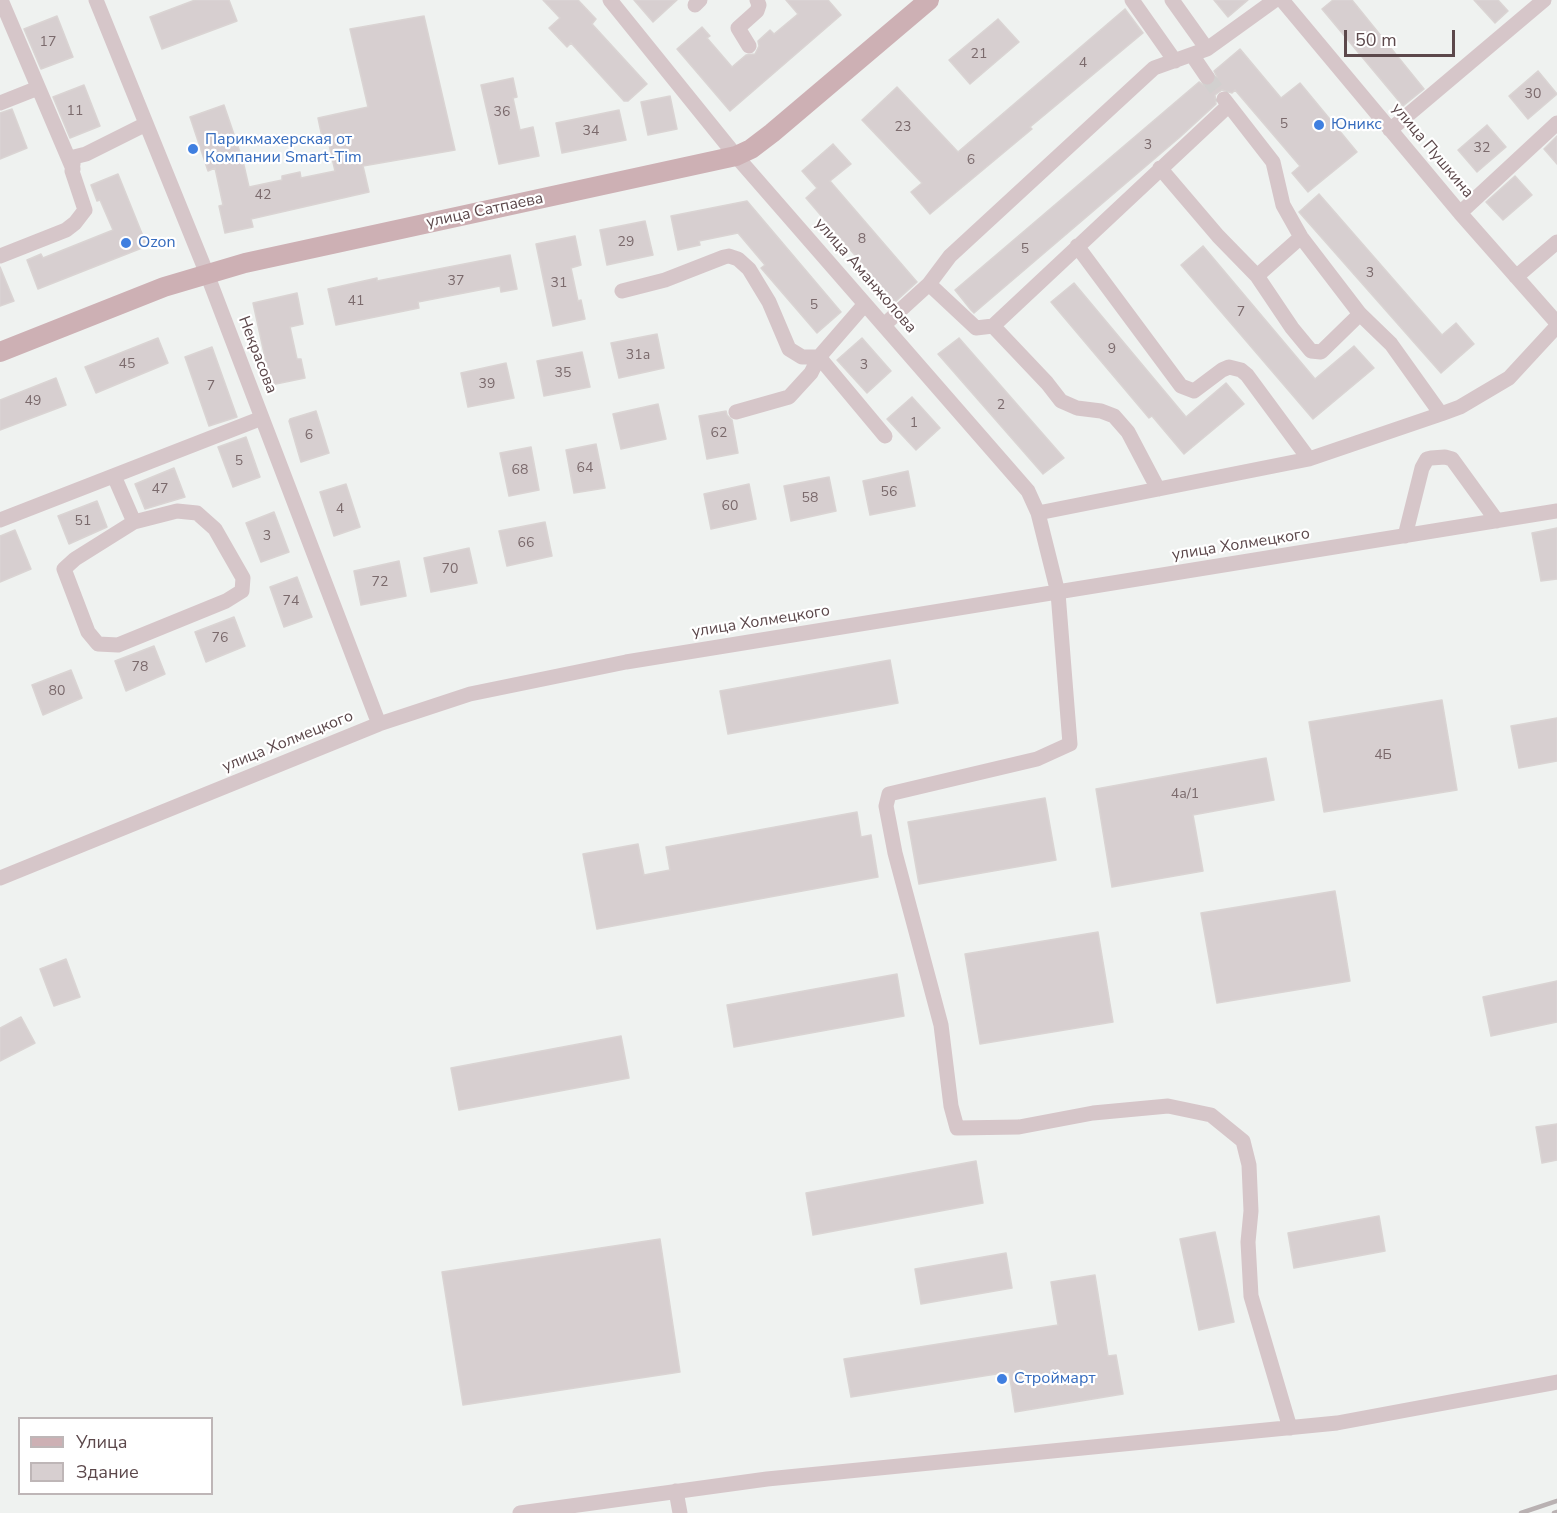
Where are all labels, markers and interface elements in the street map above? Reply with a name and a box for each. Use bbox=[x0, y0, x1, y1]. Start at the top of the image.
scale bar bbox=[1347, 18, 1458, 56]
text: 50 m bbox=[1355, 28, 1397, 52]
house number: 17 bbox=[40, 35, 56, 51]
house number: 21 bbox=[971, 47, 987, 63]
house number: 4 bbox=[1079, 56, 1087, 72]
house number: 30 bbox=[1525, 87, 1541, 103]
street label: улица Пушкина bbox=[1387, 100, 1477, 202]
house number: 11 bbox=[67, 104, 83, 120]
house number: 36 bbox=[494, 105, 510, 121]
place label: Юникс bbox=[1331, 115, 1382, 135]
house number: 5 bbox=[1280, 117, 1288, 133]
marker: Юникс bbox=[1312, 118, 1326, 132]
house number: 23 bbox=[895, 120, 911, 136]
house number: 34 bbox=[583, 124, 599, 140]
place label: Парикмахерская от Компании Smart-Tim bbox=[205, 130, 362, 168]
house number: 3 bbox=[1144, 138, 1152, 154]
house number: 32 bbox=[1474, 141, 1490, 157]
marker: Парикмахерская от Компании Smart-Tim bbox=[186, 142, 200, 156]
house number: 6 bbox=[967, 153, 975, 169]
house number: 42 bbox=[255, 188, 271, 204]
street label: улица Сатпаева bbox=[425, 189, 545, 233]
street label: улица Аманжолова bbox=[810, 215, 920, 337]
house number: 8 bbox=[858, 232, 866, 248]
place label: Ozon bbox=[138, 233, 176, 253]
house number: 29 bbox=[618, 235, 634, 251]
marker: Ozon bbox=[119, 236, 133, 250]
house number: 5 bbox=[1021, 242, 1029, 258]
house number: 3 bbox=[1366, 266, 1374, 282]
house number: 37 bbox=[448, 274, 464, 290]
house number: 31 bbox=[551, 276, 567, 292]
house number: 41 bbox=[348, 294, 364, 310]
house number: 5 bbox=[810, 298, 818, 314]
house number: 7 bbox=[1237, 305, 1245, 321]
street label: Некрасова bbox=[233, 314, 281, 396]
house number: 9 bbox=[1108, 342, 1116, 358]
house number: 31а bbox=[626, 348, 650, 364]
house number: 45 bbox=[119, 357, 135, 373]
house number: 3 bbox=[860, 358, 868, 374]
house number: 35 bbox=[555, 366, 571, 382]
house number: 39 bbox=[479, 377, 495, 393]
house number: 7 bbox=[207, 379, 215, 395]
house number: 49 bbox=[25, 394, 41, 410]
house number: 2 bbox=[997, 398, 1005, 414]
house number: 1 bbox=[910, 416, 918, 432]
house number: 62 bbox=[711, 426, 727, 442]
house number: 6 bbox=[305, 428, 313, 444]
house number: 5 bbox=[235, 454, 243, 470]
house number: 64 bbox=[577, 461, 593, 477]
house number: 68 bbox=[512, 463, 528, 479]
house number: 47 bbox=[152, 482, 168, 498]
house number: 56 bbox=[881, 485, 897, 501]
house number: 58 bbox=[802, 491, 818, 507]
house number: 60 bbox=[722, 499, 738, 515]
house number: 4 bbox=[336, 502, 344, 518]
house number: 51 bbox=[75, 514, 91, 530]
street label: улица Холмецкого bbox=[1171, 525, 1311, 565]
house number: 3 bbox=[263, 529, 271, 545]
house number: 66 bbox=[518, 536, 534, 552]
house number: 70 bbox=[442, 562, 458, 578]
house number: 72 bbox=[372, 575, 388, 591]
house number: 74 bbox=[283, 594, 299, 610]
street label: улица Холмецкого bbox=[691, 602, 831, 642]
house number: 76 bbox=[212, 631, 228, 647]
house number: 78 bbox=[132, 660, 148, 676]
house number: 80 bbox=[49, 684, 65, 700]
street label: улица Холмецкого bbox=[220, 707, 356, 777]
house number: 4Б bbox=[1374, 748, 1392, 764]
house number: 4а/1 bbox=[1171, 787, 1199, 803]
place label: Строймарт bbox=[1014, 1369, 1096, 1389]
marker: Строймарт bbox=[995, 1372, 1009, 1386]
legend bbox=[18, 1417, 213, 1495]
text: Улица bbox=[76, 1430, 127, 1454]
text: Здание bbox=[76, 1460, 139, 1484]

